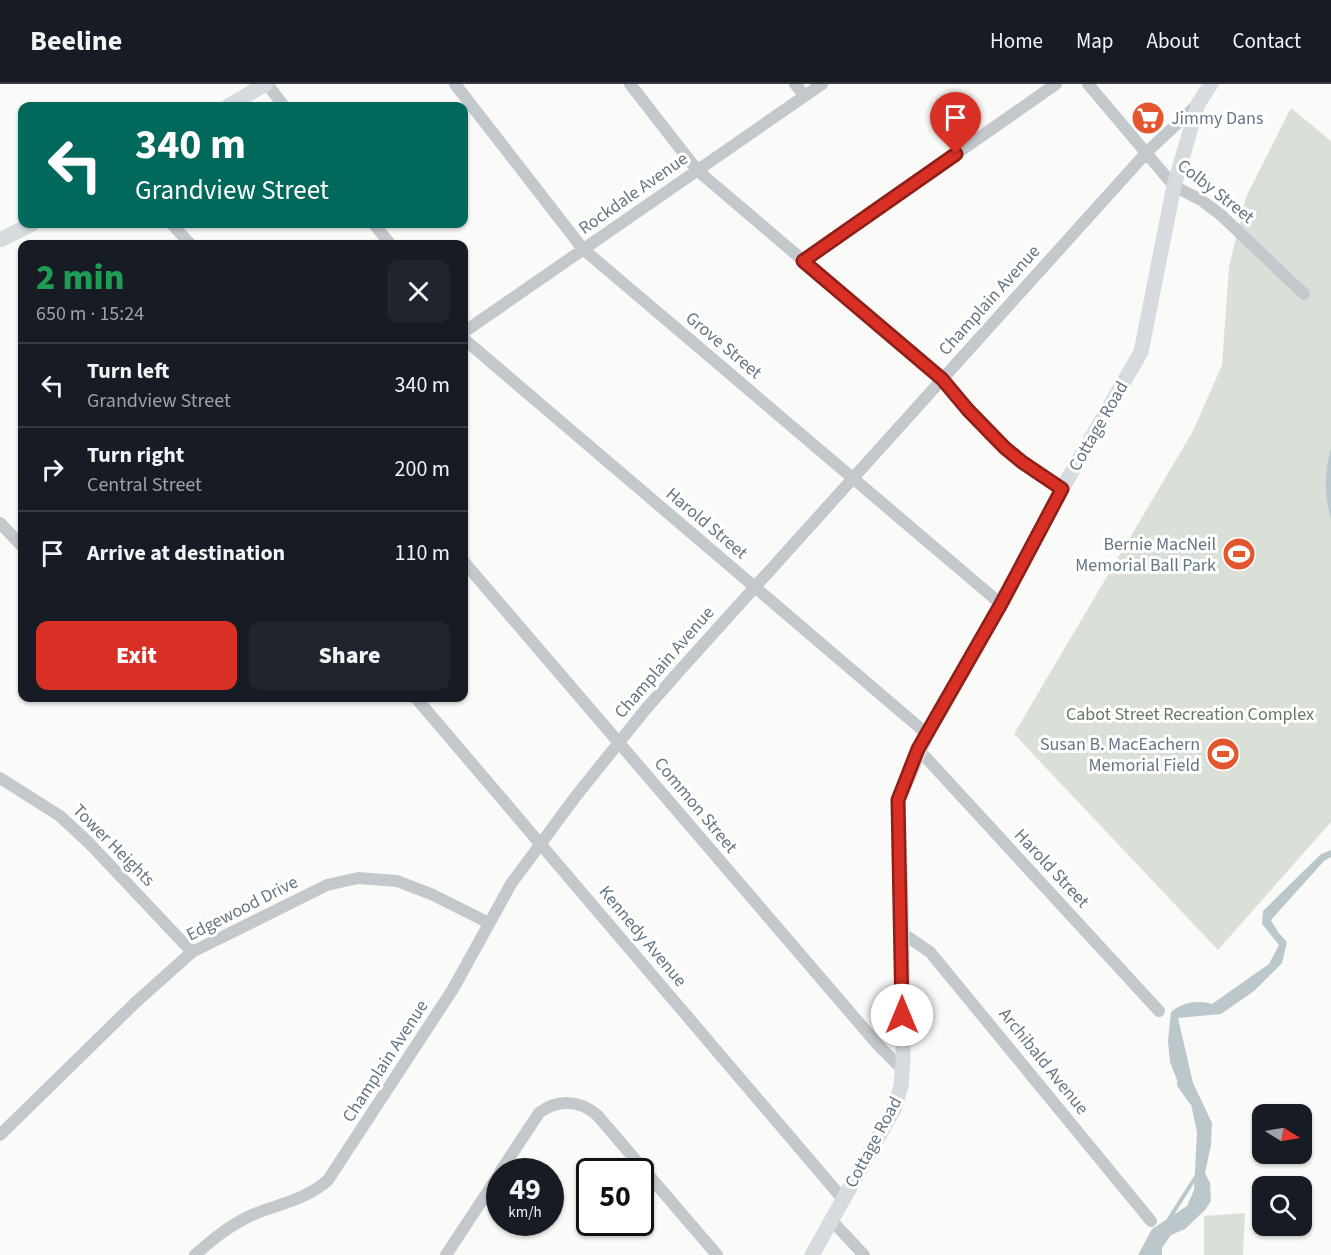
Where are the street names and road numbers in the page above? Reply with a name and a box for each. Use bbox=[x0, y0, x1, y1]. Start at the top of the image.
street label: Rockdale Avenue bbox=[574, 146, 693, 240]
street label: Colby Street bbox=[1172, 153, 1259, 229]
street label: Champlain Avenue bbox=[933, 240, 1046, 361]
street label: Grove Street bbox=[680, 306, 767, 385]
street label: Cottage Road bbox=[1063, 377, 1134, 476]
street label: Harold Street bbox=[660, 482, 753, 565]
street label: Champlain Avenue bbox=[609, 601, 720, 724]
street label: Common Street bbox=[648, 752, 743, 859]
street label: Tower Heights bbox=[67, 799, 160, 892]
street label: Harold Street bbox=[1008, 823, 1095, 913]
street label: Edgewood Drive bbox=[182, 870, 302, 947]
street label: Kennedy Avenue bbox=[593, 880, 693, 992]
street label: Champlain Avenue bbox=[337, 995, 434, 1127]
street label: Archibald Avenue bbox=[993, 1003, 1094, 1120]
street label: Cottage Road bbox=[839, 1092, 908, 1192]

